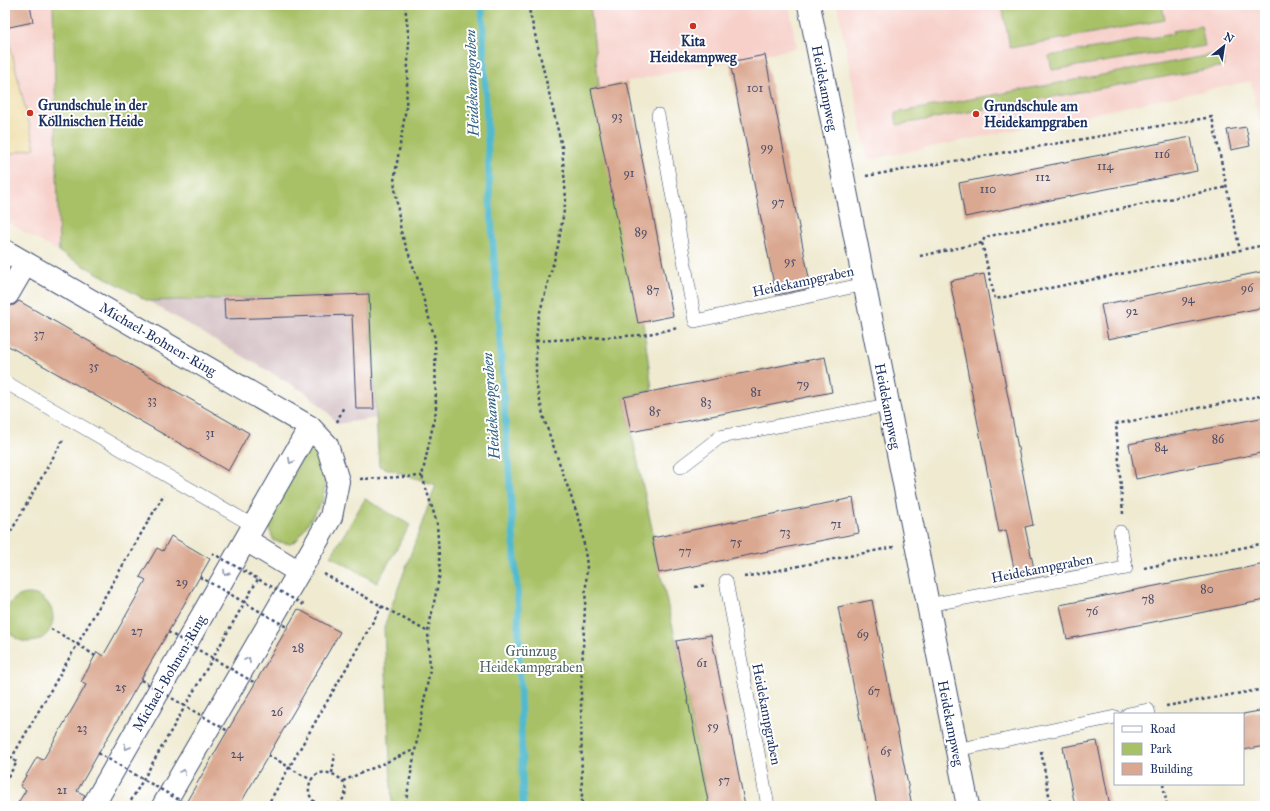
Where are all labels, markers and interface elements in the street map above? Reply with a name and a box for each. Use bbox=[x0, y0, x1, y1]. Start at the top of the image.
marker: Kita Heidekampweg bbox=[688, 21, 698, 31]
north arrow bbox=[1204, 26, 1244, 66]
water label: Heidekampgraben bbox=[461, 29, 484, 138]
text: N bbox=[1221, 30, 1237, 46]
place label: Kita Heidekampweg bbox=[650, 33, 737, 67]
street label: Heidekampweg bbox=[808, 44, 841, 133]
house number: 101 bbox=[747, 81, 763, 95]
place label: Grundschule in der Köllnischen Heide bbox=[38, 97, 148, 130]
place label: Grundschule am Heidekampgraben bbox=[984, 98, 1088, 132]
marker: Grundschule in der Köllnischen Heide bbox=[25, 108, 35, 118]
house number: 93 bbox=[611, 109, 623, 123]
marker: Grundschule am Heidekampgraben bbox=[971, 109, 981, 119]
house number: 99 bbox=[761, 140, 773, 154]
house number: 116 bbox=[1154, 147, 1171, 161]
house number: 114 bbox=[1097, 159, 1113, 173]
house number: 91 bbox=[623, 166, 635, 180]
house number: 112 bbox=[1035, 170, 1051, 184]
house number: 110 bbox=[980, 182, 996, 196]
house number: 97 bbox=[772, 195, 784, 209]
house number: 89 bbox=[635, 225, 647, 239]
house number: 95 bbox=[784, 254, 796, 268]
street label: Heidekampgraben bbox=[751, 262, 856, 301]
house number: 96 bbox=[1241, 281, 1254, 295]
house number: 87 bbox=[647, 283, 659, 297]
house number: 94 bbox=[1181, 292, 1195, 306]
street label: Michael-Bohnen-Ring bbox=[96, 299, 219, 380]
house number: 92 bbox=[1126, 304, 1138, 318]
house number: 37 bbox=[33, 327, 45, 341]
water label: Heidekampgraben bbox=[478, 352, 505, 461]
house number: 35 bbox=[89, 359, 100, 373]
street label: Heidekampweg bbox=[871, 362, 904, 451]
house number: 79 bbox=[797, 377, 809, 391]
house number: 81 bbox=[750, 385, 762, 399]
house number: 33 bbox=[147, 393, 157, 407]
house number: 83 bbox=[700, 395, 712, 409]
house number: 85 bbox=[649, 404, 661, 418]
house number: 31 bbox=[205, 426, 215, 440]
house number: 86 bbox=[1212, 432, 1225, 446]
house number: 84 bbox=[1154, 440, 1168, 454]
one-way arrow bbox=[289, 456, 296, 464]
house number: 71 bbox=[830, 517, 842, 531]
house number: 73 bbox=[779, 525, 791, 539]
house number: 75 bbox=[730, 535, 742, 549]
house number: 77 bbox=[679, 544, 691, 558]
street label: Heidekampgraben bbox=[990, 550, 1095, 587]
one-way arrow bbox=[224, 569, 231, 577]
house number: 29 bbox=[176, 575, 188, 589]
house number: 80 bbox=[1200, 582, 1214, 596]
house number: 78 bbox=[1142, 592, 1154, 606]
house number: 76 bbox=[1086, 604, 1099, 618]
street label: Michael-Bohnen-Ring bbox=[129, 612, 210, 735]
house number: 27 bbox=[131, 624, 143, 638]
house number: 69 bbox=[857, 627, 869, 641]
house number: 28 bbox=[292, 641, 304, 655]
park label: Grünzug Heidekampgraben bbox=[479, 643, 583, 676]
house number: 61 bbox=[697, 656, 708, 670]
one-way arrow bbox=[244, 657, 251, 664]
street label: Heidekampgraben bbox=[748, 662, 785, 767]
street label: Heidekampweg bbox=[934, 679, 967, 768]
house number: 25 bbox=[115, 680, 127, 694]
house number: 67 bbox=[868, 684, 880, 698]
house number: 26 bbox=[271, 705, 284, 719]
legend bbox=[1114, 713, 1244, 785]
house number: 59 bbox=[707, 719, 719, 733]
house number: 23 bbox=[77, 721, 88, 735]
text: Road bbox=[1150, 722, 1176, 736]
text: Park bbox=[1150, 742, 1172, 756]
one-way arrow bbox=[124, 743, 131, 750]
house number: 65 bbox=[880, 744, 892, 758]
house number: 24 bbox=[231, 747, 244, 761]
text: Building bbox=[1150, 762, 1193, 777]
one-way arrow bbox=[178, 769, 185, 776]
house number: 57 bbox=[718, 773, 730, 787]
house number: 21 bbox=[57, 783, 68, 797]

